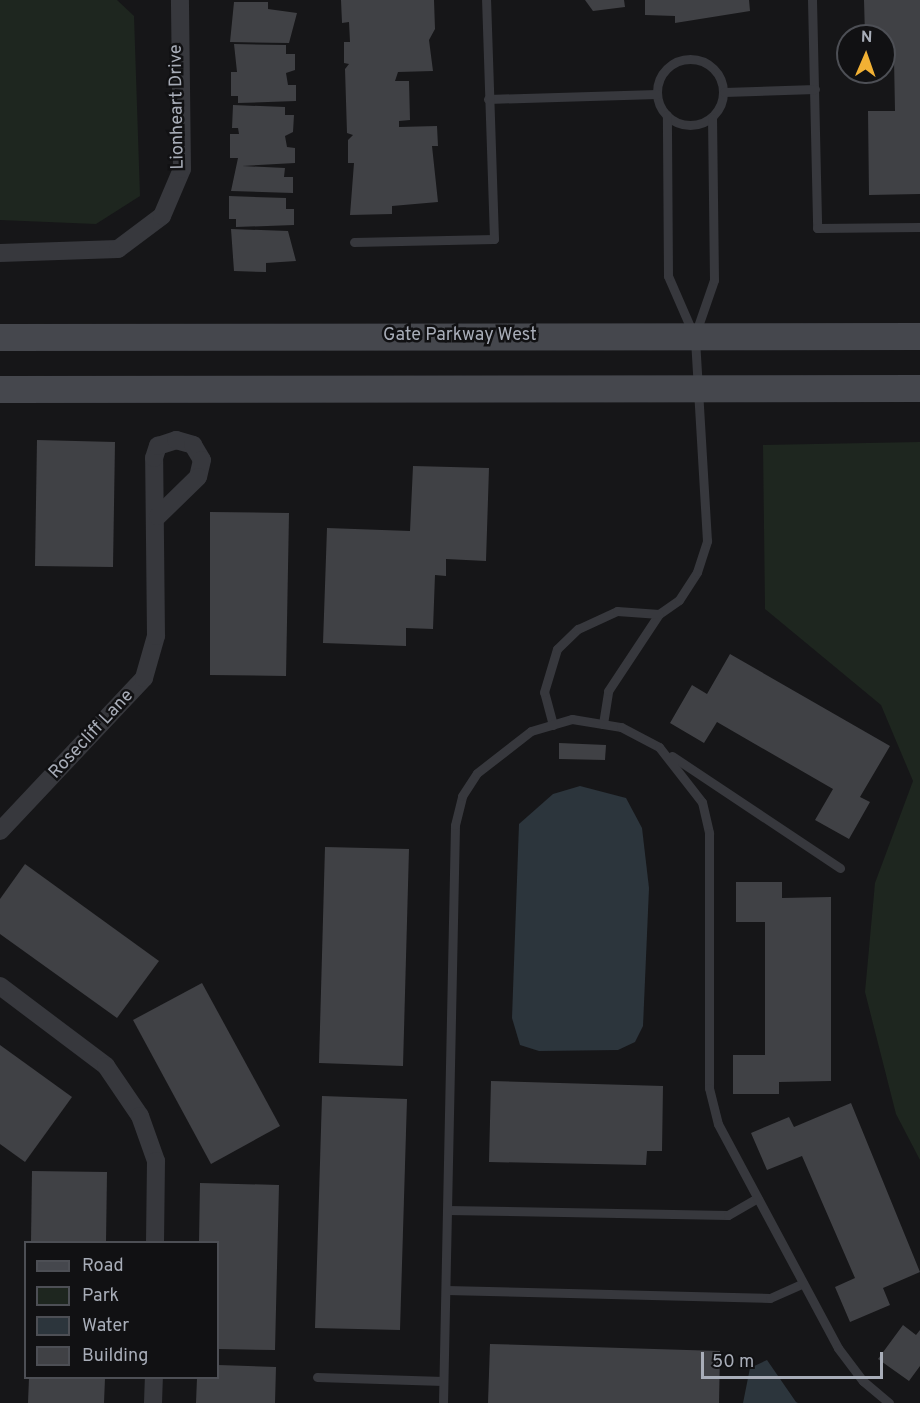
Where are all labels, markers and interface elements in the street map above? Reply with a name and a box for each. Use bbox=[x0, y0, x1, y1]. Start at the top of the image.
north arrow bbox=[836, 24, 896, 84]
text: N bbox=[860, 28, 873, 48]
street label: Lionheart Drive bbox=[166, 44, 190, 170]
street label: Gate Parkway West bbox=[383, 325, 537, 347]
street label: Rosecliff Lane bbox=[45, 686, 139, 784]
legend bbox=[24, 1241, 219, 1379]
text: Road bbox=[82, 1255, 124, 1278]
text: Park bbox=[82, 1285, 119, 1308]
text: Water bbox=[82, 1315, 129, 1338]
scale bar bbox=[704, 1340, 886, 1378]
text: Building bbox=[82, 1345, 148, 1368]
text: 50 m bbox=[712, 1351, 754, 1374]

